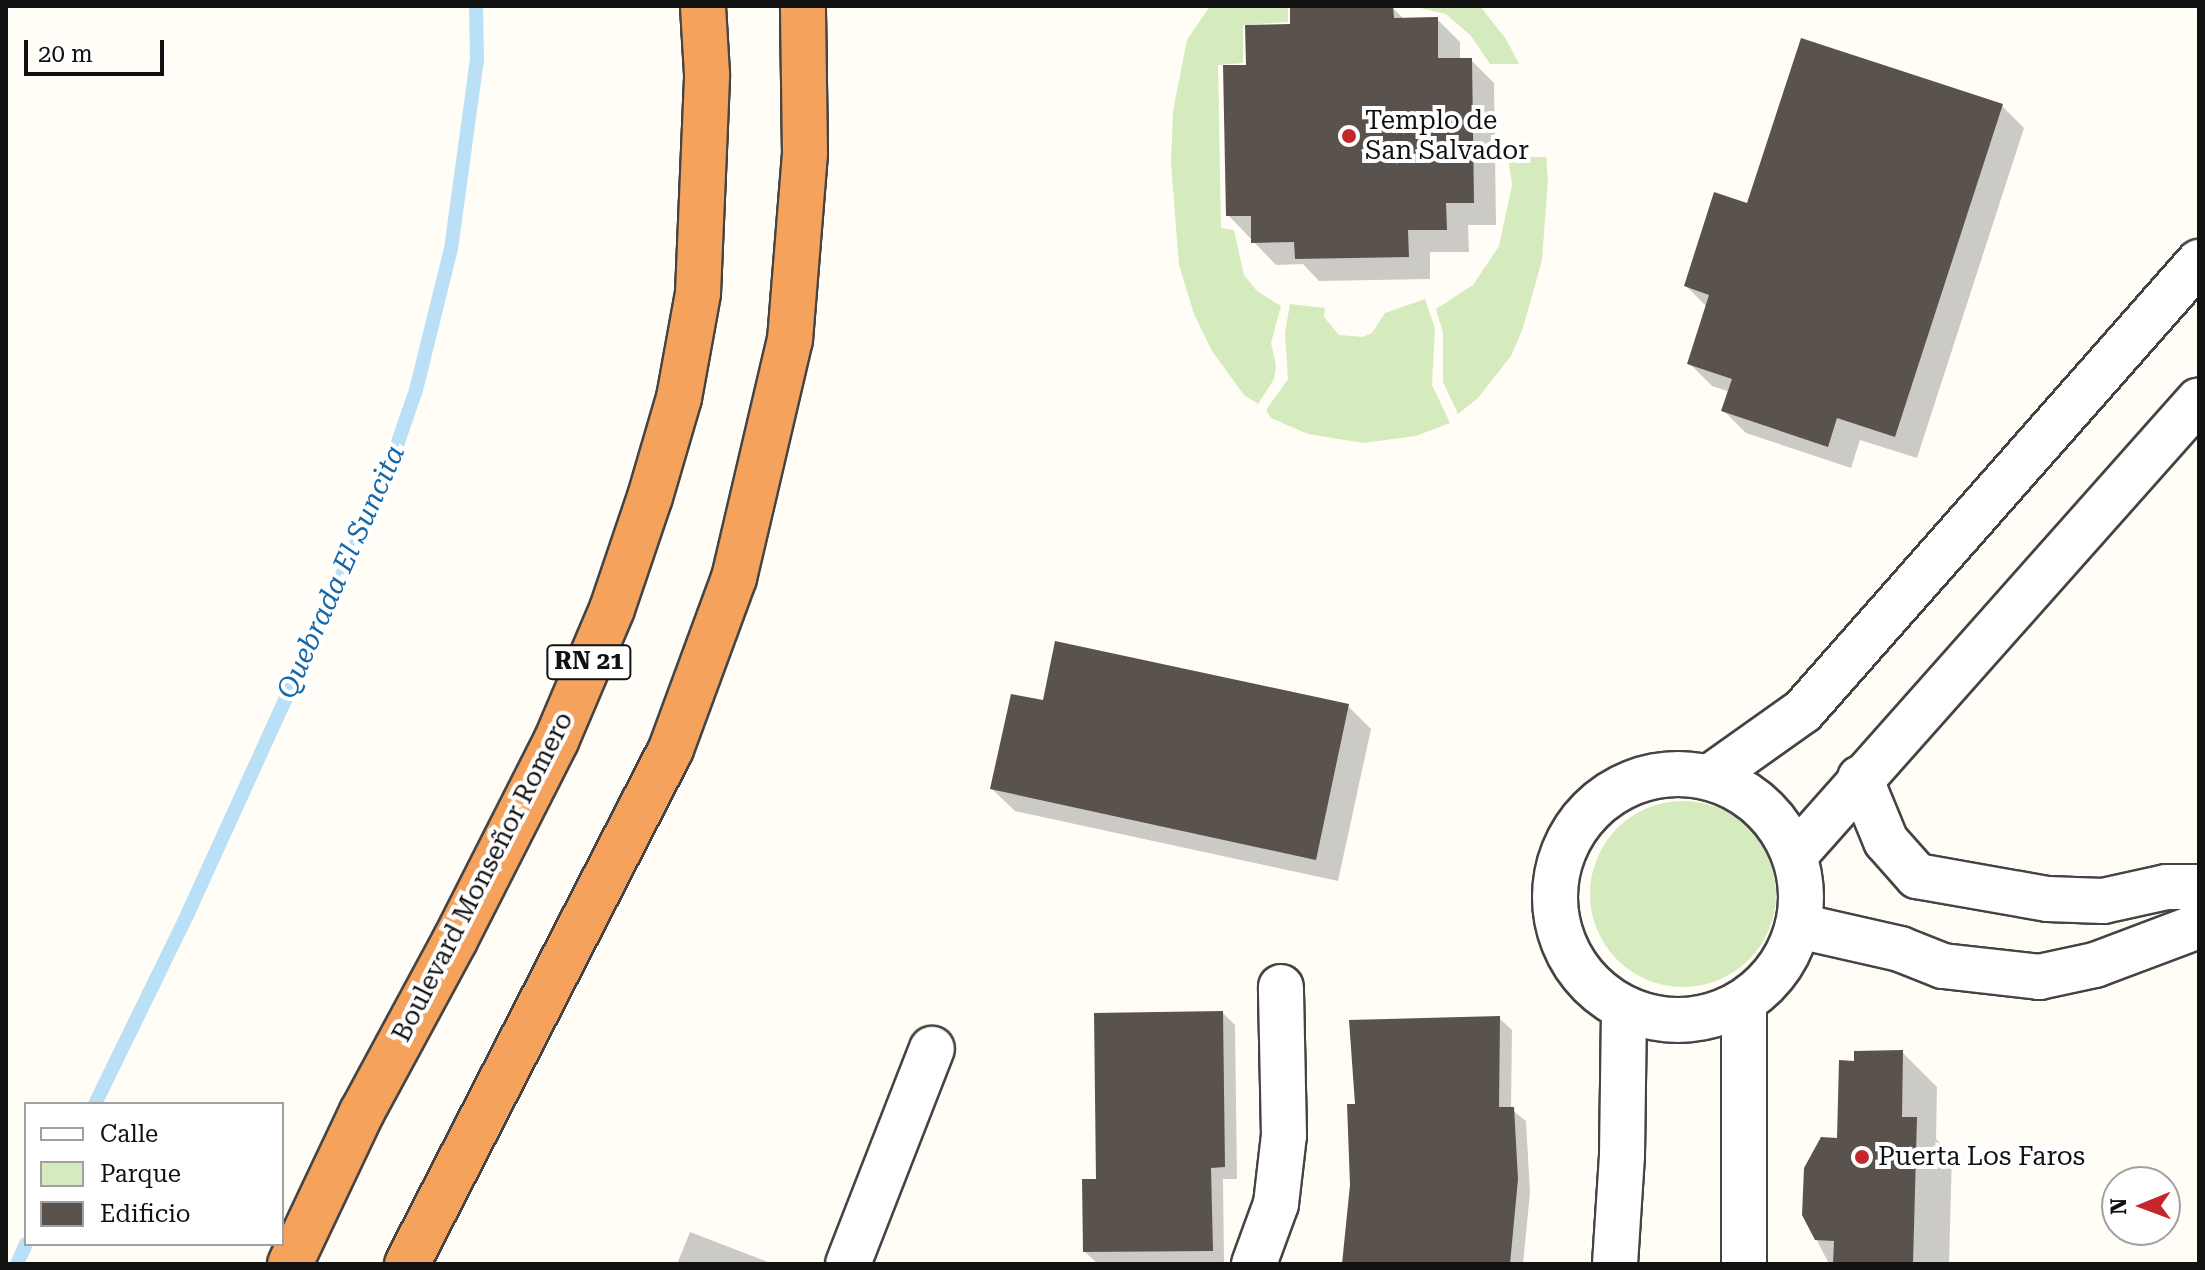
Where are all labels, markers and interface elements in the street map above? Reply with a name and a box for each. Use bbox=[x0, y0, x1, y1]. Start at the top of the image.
scale bar bbox=[28, 24, 168, 74]
text: 20 m bbox=[38, 40, 93, 68]
place label: Templo de San Salvador bbox=[1365, 105, 1529, 166]
marker: Templo de San Salvador bbox=[1340, 127, 1358, 145]
water label: Quebrada El Suncita bbox=[270, 440, 412, 704]
road number: RN 21 bbox=[545, 642, 633, 682]
street label: Boulevard Monseñor Romero bbox=[386, 707, 580, 1047]
legend bbox=[24, 1102, 284, 1246]
text: Calle bbox=[100, 1120, 158, 1148]
place label: Puerta Los Faros bbox=[1878, 1141, 2085, 1173]
marker: Puerta Los Faros bbox=[1853, 1148, 1871, 1166]
text: Parque bbox=[100, 1160, 181, 1188]
north arrow bbox=[2101, 1166, 2181, 1246]
text: N bbox=[2106, 1198, 2131, 1215]
text: Edificio bbox=[100, 1200, 191, 1228]

